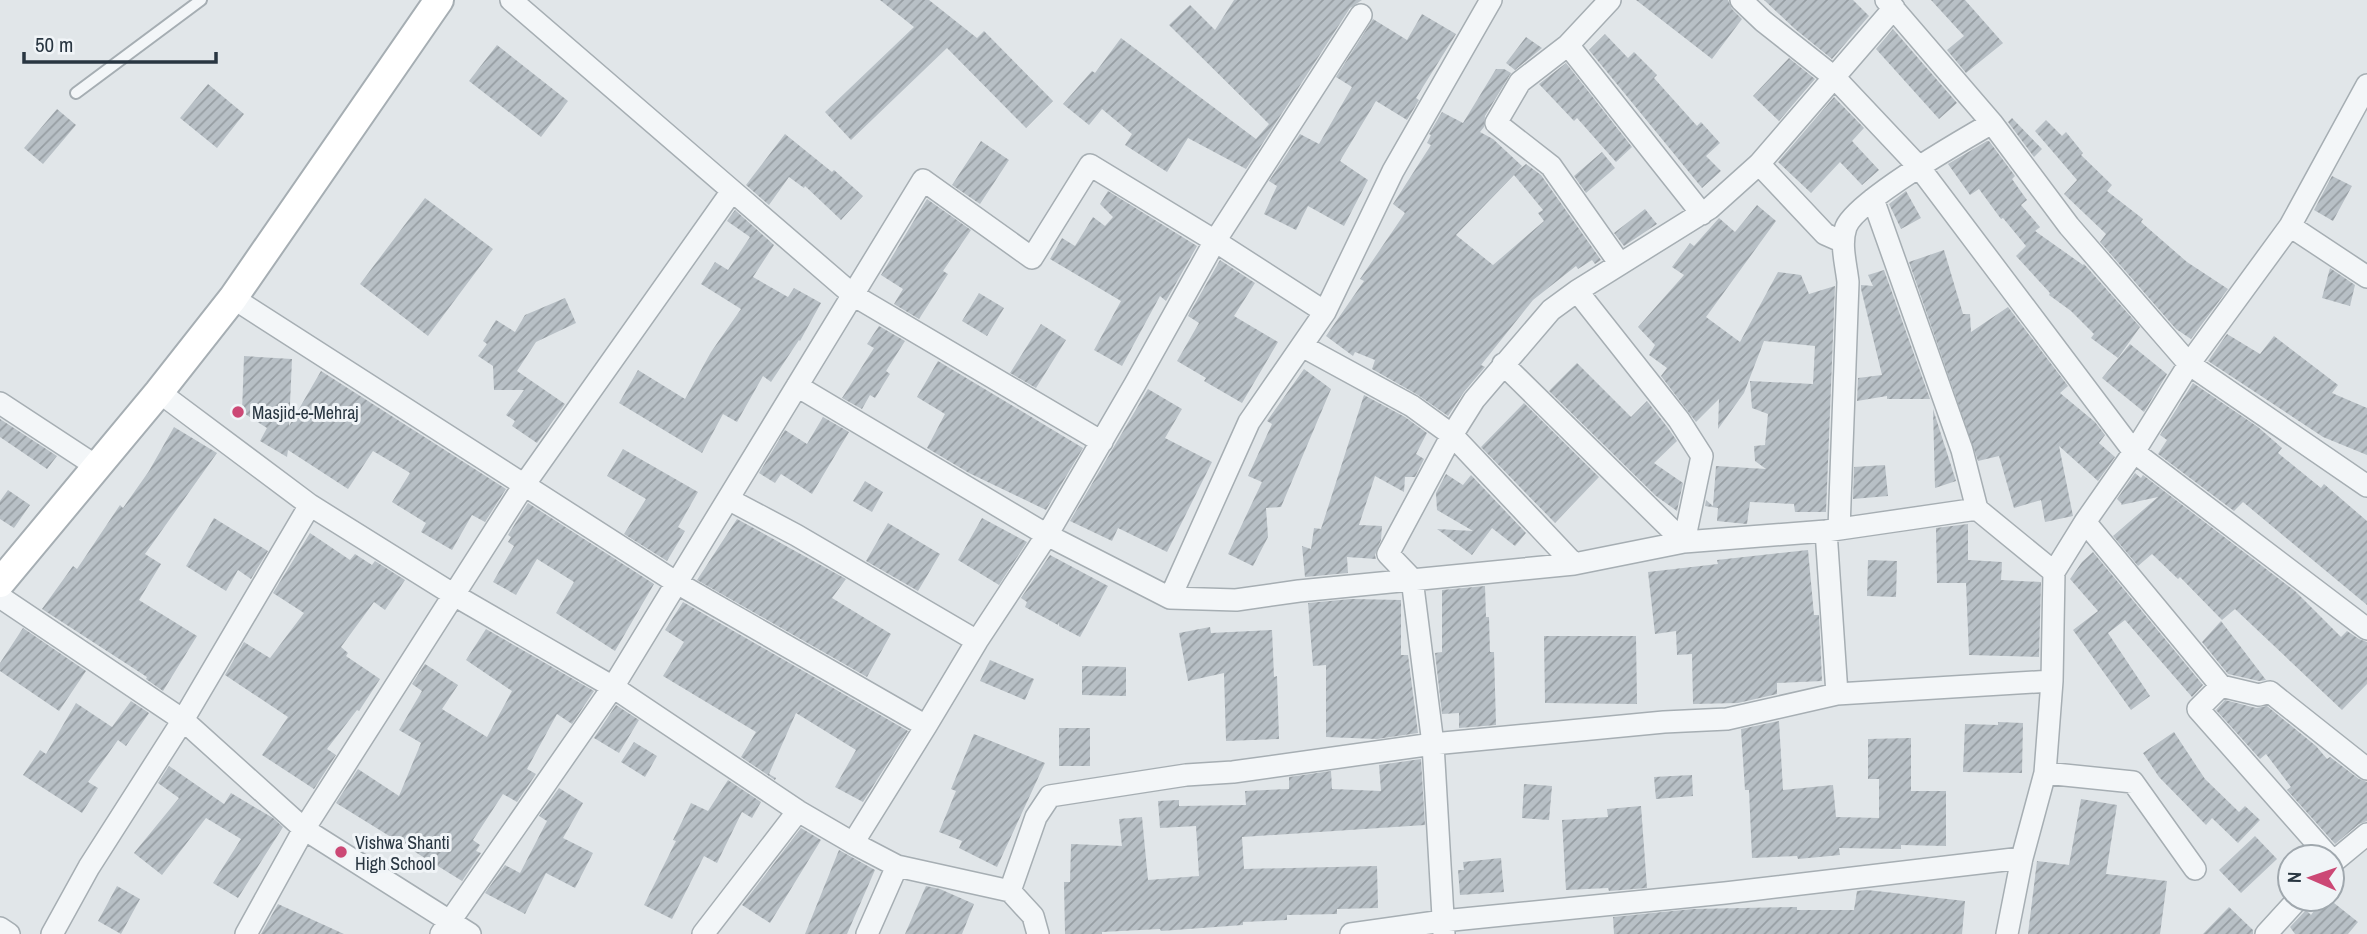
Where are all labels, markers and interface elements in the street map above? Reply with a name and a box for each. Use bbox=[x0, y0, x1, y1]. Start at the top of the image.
scale bar bbox=[24, 21, 217, 65]
text: 50 m bbox=[35, 30, 73, 59]
place label: Masjid-e-Mehraj bbox=[252, 400, 359, 425]
marker: Masjid-e-Mehraj bbox=[230, 404, 246, 420]
place label: Vishwa Shanti High School bbox=[355, 830, 450, 876]
north arrow bbox=[2276, 843, 2346, 913]
marker: Vishwa Shanti High School bbox=[333, 844, 349, 860]
text: N bbox=[2281, 871, 2307, 883]

